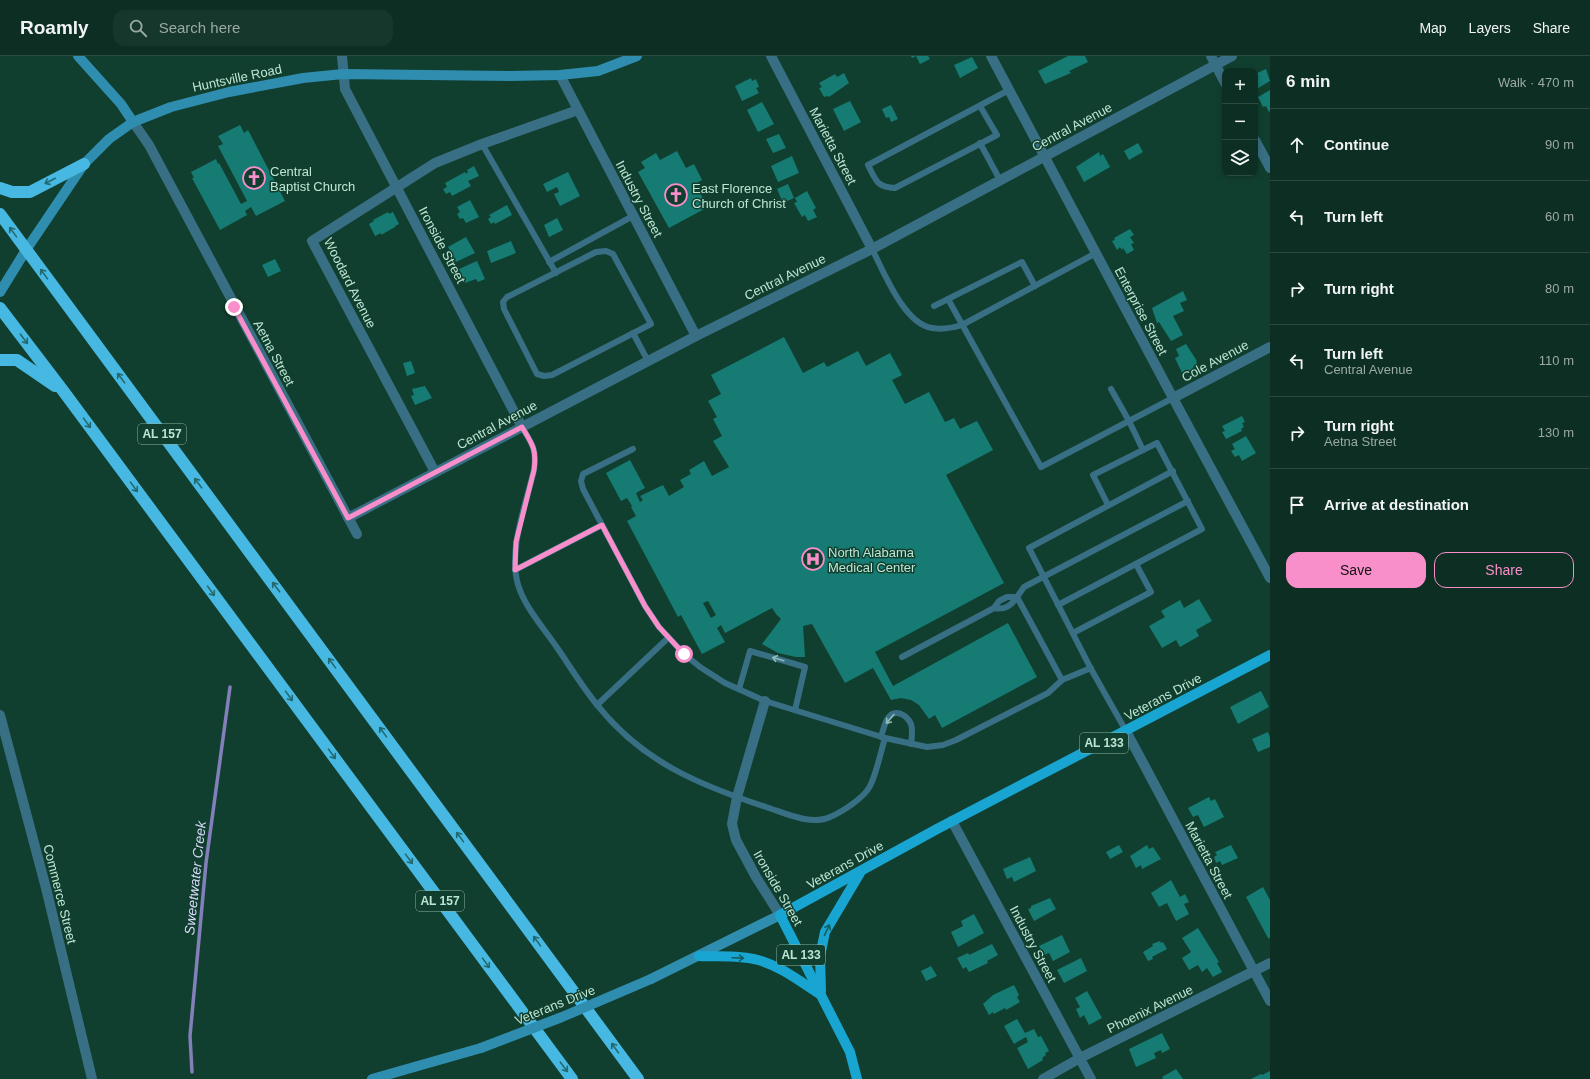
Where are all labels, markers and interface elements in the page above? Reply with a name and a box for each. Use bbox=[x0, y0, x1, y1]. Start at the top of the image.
search box bbox=[113, 10, 393, 46]
text: Roamly bbox=[20, 17, 89, 38]
icon: search bbox=[127, 17, 149, 39]
text: Search here bbox=[159, 19, 240, 36]
text: Map bbox=[1419, 20, 1447, 36]
text: Layers bbox=[1469, 20, 1511, 36]
text: Share bbox=[1533, 20, 1570, 36]
street label: Huntsville Road bbox=[191, 61, 283, 95]
map controls bbox=[1222, 68, 1258, 176]
button: + bbox=[1222, 68, 1258, 104]
text: 6 min bbox=[1286, 72, 1330, 91]
text: Walk · 470 m bbox=[1498, 75, 1574, 90]
street label: Central Avenue bbox=[1029, 100, 1115, 154]
button: − bbox=[1222, 104, 1258, 140]
street label: Marietta Street bbox=[806, 105, 860, 187]
icon: ahead bbox=[1286, 134, 1308, 156]
text: Continue bbox=[1324, 136, 1389, 153]
text: 90 m bbox=[1545, 137, 1574, 152]
button: layers bbox=[1222, 140, 1258, 176]
street label: Industry Street bbox=[613, 158, 666, 240]
place label: Central Baptist Church bbox=[270, 164, 355, 194]
church icon: Central Baptist Church bbox=[241, 165, 267, 191]
one-way arrow bbox=[44, 178, 56, 186]
place label: East Florence Church of Christ bbox=[692, 181, 786, 211]
church icon: East Florence Church of Christ bbox=[663, 182, 689, 208]
street label: Ironside Street bbox=[416, 204, 469, 286]
icon: left bbox=[1286, 206, 1308, 228]
text: Turn left bbox=[1324, 208, 1383, 225]
text: 60 m bbox=[1545, 209, 1574, 224]
one-way arrow bbox=[9, 227, 17, 238]
street label: Woodard Avenue bbox=[321, 235, 379, 331]
street label: Central Avenue bbox=[742, 251, 828, 303]
street label: Enterprise Street bbox=[1111, 264, 1171, 358]
one-way arrow bbox=[40, 269, 48, 280]
icon: right bbox=[1286, 278, 1308, 300]
text: Turn right bbox=[1324, 280, 1394, 297]
text: 80 m bbox=[1545, 281, 1574, 296]
route end bbox=[225, 298, 243, 316]
street label: Aetna Street bbox=[250, 318, 298, 389]
one-way arrow bbox=[19, 333, 28, 344]
street label: Cole Avenue bbox=[1179, 337, 1251, 385]
text: Turn left bbox=[1324, 345, 1383, 362]
icon: left bbox=[1286, 350, 1308, 372]
text: 110 m bbox=[1539, 353, 1574, 368]
text: Central Avenue bbox=[1324, 362, 1413, 377]
one-way arrow bbox=[117, 373, 125, 384]
street label: Central Avenue bbox=[454, 398, 540, 452]
one-way arrow bbox=[83, 417, 91, 428]
text: Turn right bbox=[1324, 417, 1394, 434]
icon: right bbox=[1286, 422, 1308, 444]
road number: AL 157 bbox=[138, 424, 186, 444]
text: 130 m bbox=[1538, 425, 1574, 440]
text: Aetna Street bbox=[1324, 434, 1396, 449]
one-way arrow bbox=[194, 477, 203, 488]
one-way arrow bbox=[130, 481, 138, 492]
icon: arrive bbox=[1286, 494, 1308, 516]
text: Arrive at destination bbox=[1324, 496, 1469, 513]
place label: North Alabama Medical Center bbox=[828, 545, 916, 575]
hospital icon: North Alabama Medical Center bbox=[800, 546, 826, 572]
button: Save bbox=[1286, 552, 1426, 588]
button: Share bbox=[1434, 552, 1574, 588]
one-way arrow bbox=[272, 582, 280, 593]
one-way arrow bbox=[207, 586, 216, 597]
route start bbox=[675, 645, 693, 663]
one-way arrow bbox=[771, 655, 784, 662]
one-way arrow bbox=[328, 658, 336, 669]
street label: Veterans Drive bbox=[1122, 670, 1204, 724]
one-way arrow bbox=[285, 690, 293, 701]
one-way arrow bbox=[885, 713, 894, 724]
one-way arrow bbox=[379, 727, 387, 738]
road number: AL 133 bbox=[1080, 733, 1128, 753]
one-way arrow bbox=[328, 748, 336, 759]
water label: Sweetwater Creek bbox=[181, 819, 209, 936]
street label: Marietta Street bbox=[1182, 819, 1236, 901]
one-way arrow bbox=[456, 831, 464, 842]
street label: Veterans Drive bbox=[804, 838, 886, 892]
street label: Commerce Street bbox=[40, 843, 80, 946]
street label: Ironside Street bbox=[750, 848, 806, 929]
one-way arrow bbox=[405, 853, 413, 864]
road number: AL 157 bbox=[416, 891, 464, 911]
street label: Industry Street bbox=[1007, 903, 1060, 985]
one-way arrow bbox=[824, 924, 831, 936]
one-way arrow bbox=[533, 936, 541, 947]
road number: AL 133 bbox=[777, 945, 825, 965]
one-way arrow bbox=[731, 954, 744, 961]
one-way arrow bbox=[482, 957, 491, 968]
street label: Veterans Drive bbox=[513, 982, 597, 1028]
street label: Phoenix Avenue bbox=[1105, 982, 1195, 1036]
one-way arrow bbox=[611, 1042, 619, 1053]
one-way arrow bbox=[560, 1062, 568, 1073]

